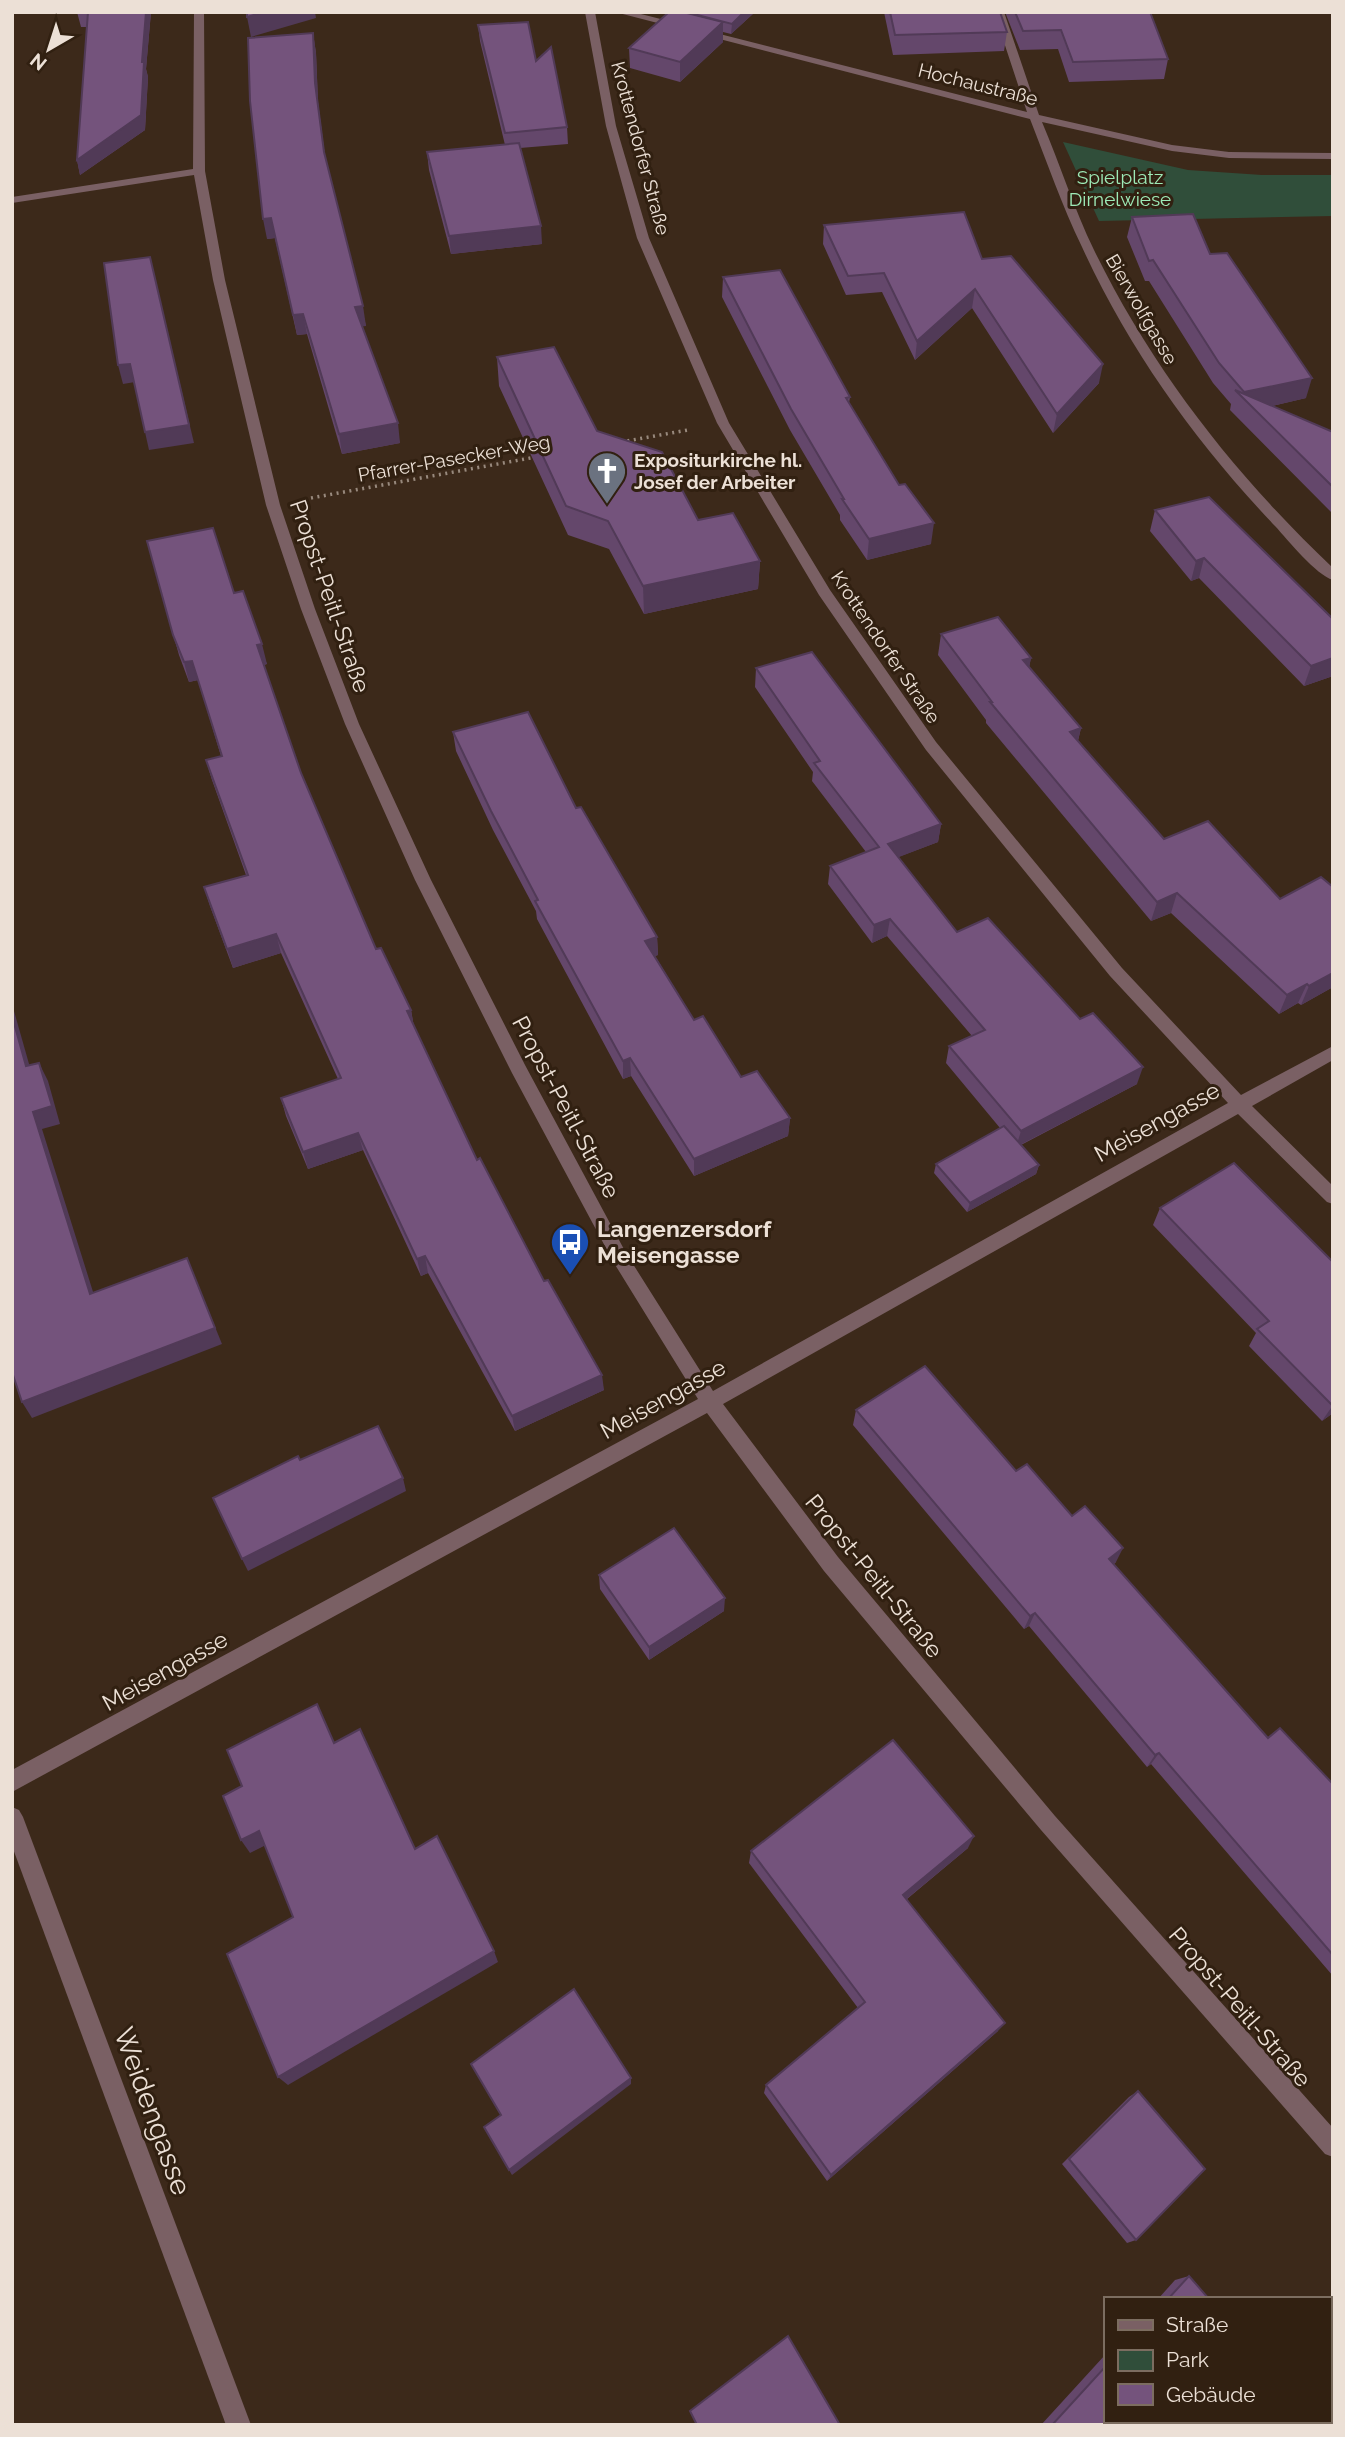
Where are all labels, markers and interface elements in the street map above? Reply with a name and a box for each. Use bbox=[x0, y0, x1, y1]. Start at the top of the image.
north arrow bbox=[14, 14, 84, 84]
text: N bbox=[26, 49, 51, 75]
street label: Krottendorfer Straße bbox=[607, 59, 675, 237]
street label: Hochaustraße bbox=[916, 59, 1040, 109]
park label: Spielplatz Dirnelwiese bbox=[1069, 166, 1171, 210]
street label: Bierwolfgasse bbox=[1102, 250, 1182, 368]
street label: Pfarrer-Pasecker-Weg bbox=[356, 430, 552, 486]
place label: Expositurkirche hl. Josef der Arbeiter bbox=[634, 449, 802, 493]
church icon: Expositurkirche hl. Josef der Arbeiter bbox=[586, 450, 628, 505]
street label: Propst-Peitl-Straße bbox=[285, 496, 376, 696]
street label: Krottendorfer Straße bbox=[827, 567, 945, 727]
street label: Propst-Peitl-Straße bbox=[507, 1011, 626, 1202]
street label: Meisengasse bbox=[1089, 1076, 1224, 1167]
place label: Langenzersdorf Meisengasse bbox=[597, 1215, 773, 1268]
bus stop icon: Langenzersdorf Meisengasse bbox=[549, 1221, 591, 1276]
street label: Meisengasse bbox=[595, 1353, 730, 1444]
street label: Propst-Peitl-Straße bbox=[800, 1489, 949, 1663]
street label: Meisengasse bbox=[97, 1625, 232, 1716]
street label: Propst-Peitl-Straße bbox=[1164, 1921, 1317, 2092]
street label: Weidengasse bbox=[107, 2023, 198, 2200]
legend bbox=[1104, 2297, 1331, 2423]
text: Straße bbox=[1166, 2312, 1228, 2337]
text: Park bbox=[1166, 2347, 1209, 2372]
text: Gebäude bbox=[1166, 2382, 1256, 2407]

